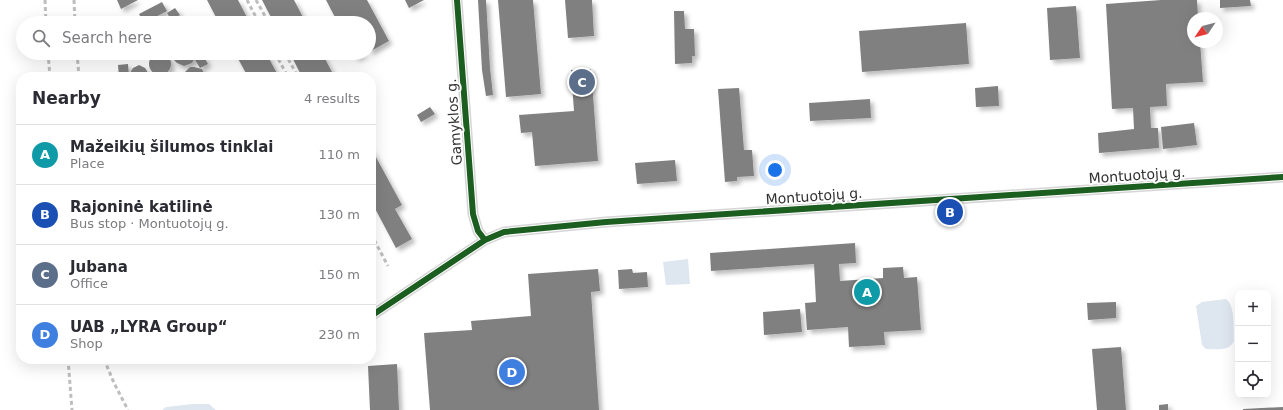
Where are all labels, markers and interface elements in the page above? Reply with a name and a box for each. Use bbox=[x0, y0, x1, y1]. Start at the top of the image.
north arrow bbox=[1187, 12, 1223, 48]
search box bbox=[16, 16, 376, 60]
icon: search bbox=[30, 27, 52, 49]
text: Search here bbox=[62, 29, 152, 47]
pin: C bbox=[569, 67, 595, 97]
street label: Gamyklos g. bbox=[443, 78, 465, 166]
text: Nearby bbox=[32, 88, 101, 108]
text: 4 results bbox=[304, 91, 360, 106]
text: Mažeikių šilumos tinklai bbox=[70, 138, 273, 156]
text: A bbox=[40, 147, 50, 162]
text: 110 m bbox=[318, 147, 360, 162]
text: Place bbox=[70, 156, 105, 171]
your location bbox=[765, 160, 785, 180]
street label: Montuotojų g. bbox=[1088, 164, 1186, 186]
street label: Montuotojų g. bbox=[765, 185, 863, 207]
pin: B bbox=[937, 197, 963, 227]
text: Rajoninė katilinė bbox=[70, 198, 213, 216]
text: B bbox=[40, 207, 50, 222]
text: 130 m bbox=[318, 207, 360, 222]
text: Bus stop · Montuotojų g. bbox=[70, 216, 229, 231]
text: Jubana bbox=[70, 258, 128, 276]
text: C bbox=[40, 267, 50, 282]
text: 150 m bbox=[318, 267, 360, 282]
text: Office bbox=[70, 276, 108, 291]
pin: A bbox=[854, 277, 880, 307]
map controls bbox=[1235, 290, 1271, 398]
button: + bbox=[1235, 290, 1271, 326]
text: UAB „LYRA Group“ bbox=[70, 318, 228, 336]
button: − bbox=[1235, 326, 1271, 362]
text: D bbox=[40, 327, 50, 342]
text: 230 m bbox=[318, 327, 360, 342]
text: Shop bbox=[70, 336, 103, 351]
pin: D bbox=[499, 357, 525, 387]
button: locate bbox=[1235, 362, 1271, 398]

